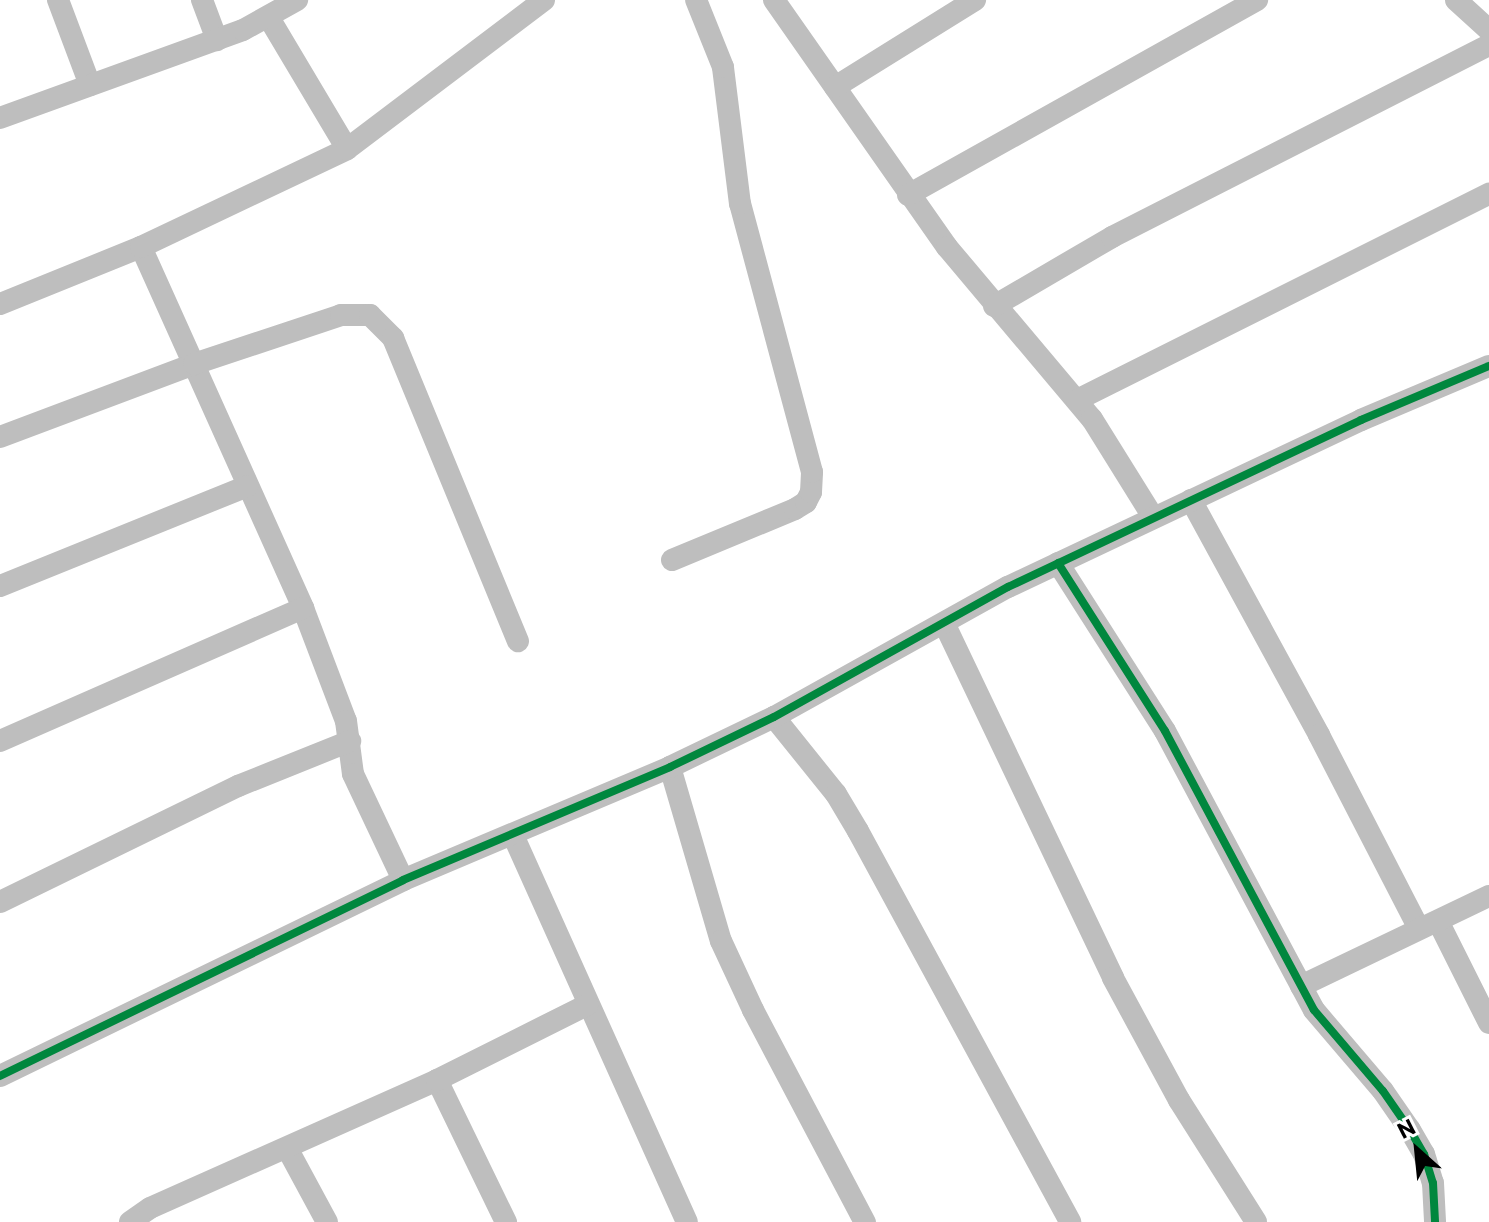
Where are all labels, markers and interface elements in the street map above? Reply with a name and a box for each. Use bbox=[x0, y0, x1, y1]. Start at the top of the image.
north arrow bbox=[1377, 1110, 1457, 1190]
text: N bbox=[1392, 1112, 1419, 1144]

